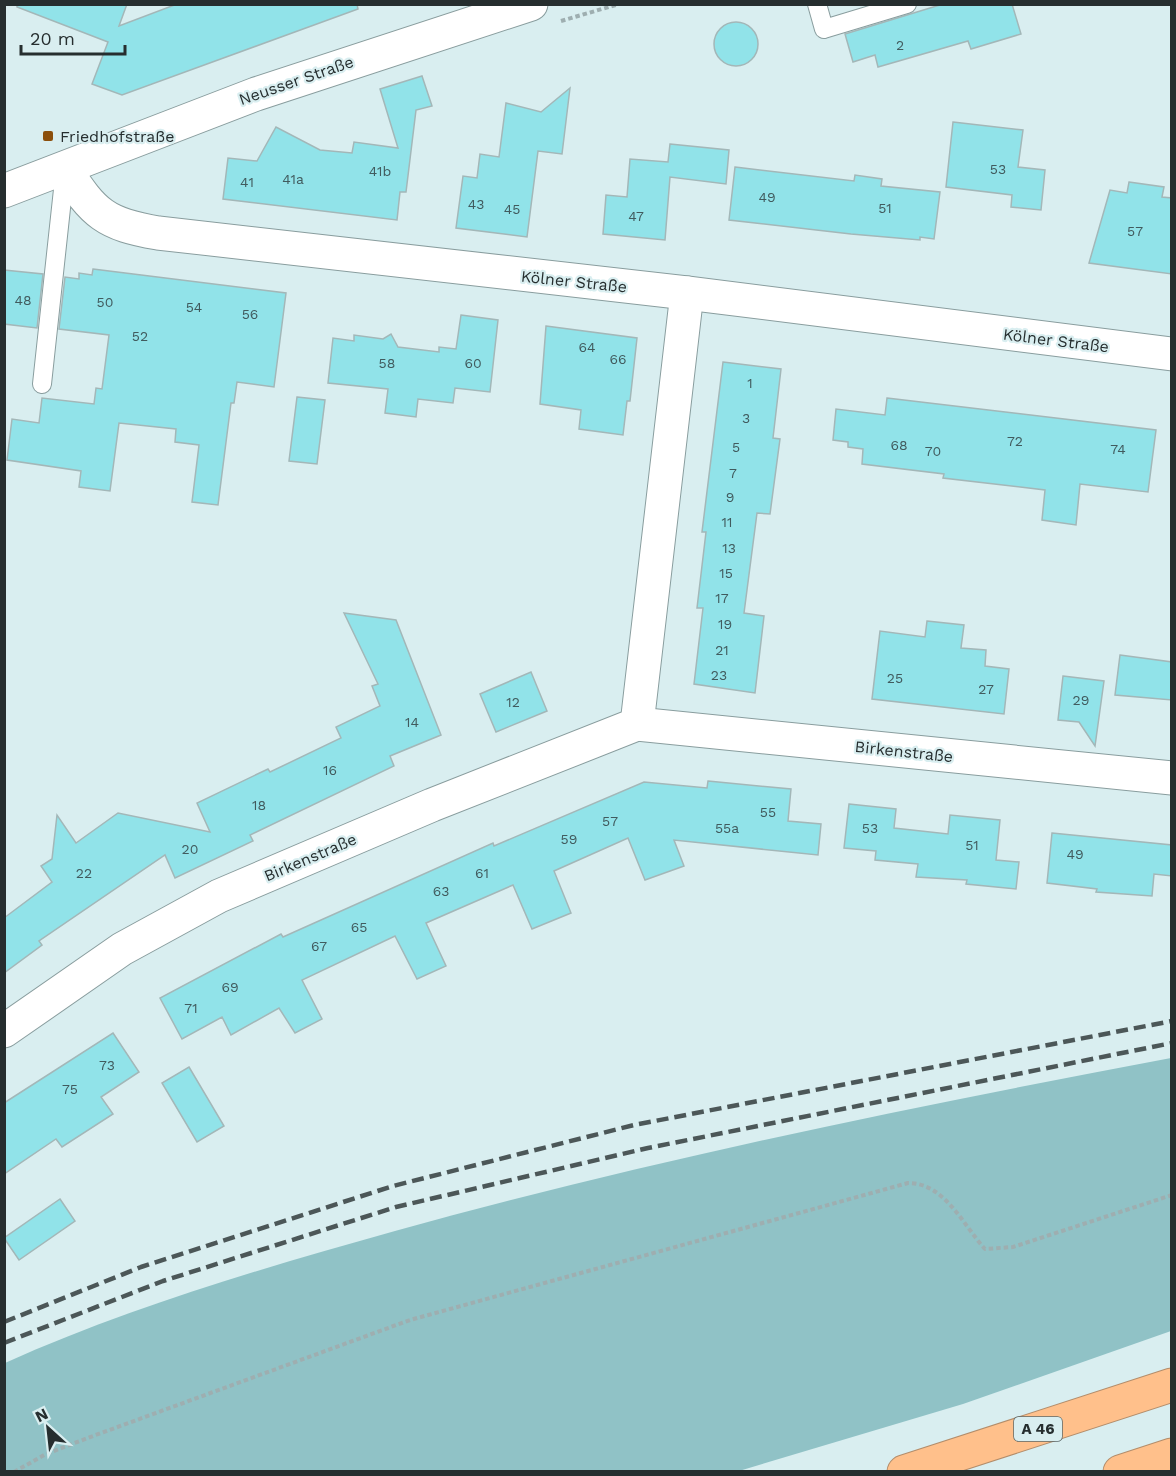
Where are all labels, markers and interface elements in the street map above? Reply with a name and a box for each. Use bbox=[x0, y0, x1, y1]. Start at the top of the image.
scale bar bbox=[21, 18, 124, 56]
text: 20 m bbox=[30, 28, 75, 49]
house number: 2 bbox=[896, 37, 904, 53]
street label: Neusser Straße bbox=[236, 52, 356, 109]
place label: Friedhofstraße bbox=[60, 127, 174, 146]
marker: Friedhofstraße bbox=[41, 129, 55, 143]
house number: 53 bbox=[990, 161, 1006, 177]
house number: 41b bbox=[369, 163, 391, 179]
house number: 41a bbox=[282, 171, 304, 187]
house number: 41 bbox=[240, 174, 254, 190]
house number: 49 bbox=[758, 189, 776, 205]
house number: 43 bbox=[468, 196, 484, 212]
house number: 51 bbox=[878, 200, 892, 216]
house number: 45 bbox=[504, 201, 520, 217]
house number: 47 bbox=[628, 208, 644, 224]
house number: 57 bbox=[1127, 223, 1143, 239]
street label: Kölner Straße bbox=[520, 266, 628, 297]
house number: 48 bbox=[14, 292, 32, 308]
house number: 50 bbox=[97, 294, 113, 310]
house number: 54 bbox=[186, 299, 202, 315]
house number: 56 bbox=[242, 306, 258, 322]
street label: Kölner Straße bbox=[1002, 325, 1110, 356]
house number: 52 bbox=[132, 328, 148, 344]
house number: 64 bbox=[578, 339, 596, 355]
house number: 66 bbox=[609, 351, 627, 367]
house number: 58 bbox=[379, 355, 395, 371]
house number: 60 bbox=[464, 355, 482, 371]
house number: 1 bbox=[747, 375, 753, 391]
house number: 3 bbox=[742, 410, 750, 426]
house number: 72 bbox=[1007, 433, 1023, 449]
house number: 68 bbox=[890, 437, 908, 453]
house number: 5 bbox=[732, 439, 740, 455]
house number: 74 bbox=[1110, 441, 1126, 457]
house number: 70 bbox=[925, 443, 941, 459]
house number: 7 bbox=[729, 465, 737, 481]
house number: 9 bbox=[726, 489, 734, 505]
house number: 11 bbox=[722, 514, 732, 530]
house number: 13 bbox=[722, 540, 736, 556]
house number: 15 bbox=[719, 565, 733, 581]
house number: 17 bbox=[715, 590, 729, 606]
house number: 19 bbox=[718, 616, 732, 632]
house number: 21 bbox=[715, 642, 729, 658]
house number: 23 bbox=[711, 667, 727, 683]
house number: 25 bbox=[887, 670, 903, 686]
house number: 27 bbox=[978, 681, 994, 697]
house number: 29 bbox=[1073, 692, 1089, 708]
house number: 12 bbox=[506, 694, 520, 710]
house number: 14 bbox=[405, 714, 419, 730]
street label: Birkenstraße bbox=[854, 737, 954, 766]
house number: 16 bbox=[323, 762, 337, 778]
house number: 18 bbox=[252, 797, 266, 813]
house number: 55 bbox=[760, 804, 776, 820]
house number: 57 bbox=[602, 813, 618, 829]
house number: 55a bbox=[715, 820, 739, 836]
house number: 53 bbox=[862, 820, 878, 836]
street label: Birkenstraße bbox=[261, 829, 359, 886]
house number: 59 bbox=[561, 831, 577, 847]
house number: 51 bbox=[965, 837, 979, 853]
house number: 20 bbox=[182, 841, 198, 857]
house number: 49 bbox=[1066, 846, 1084, 862]
house number: 22 bbox=[76, 865, 92, 881]
house number: 61 bbox=[475, 865, 489, 881]
house number: 63 bbox=[433, 883, 449, 899]
house number: 65 bbox=[351, 919, 367, 935]
house number: 67 bbox=[311, 938, 327, 954]
house number: 69 bbox=[221, 979, 239, 995]
house number: 71 bbox=[184, 1000, 198, 1016]
house number: 73 bbox=[99, 1057, 115, 1073]
house number: 75 bbox=[62, 1081, 78, 1097]
north arrow bbox=[18, 1398, 78, 1458]
text: N bbox=[32, 1404, 51, 1426]
road number: A 46 bbox=[1014, 1417, 1062, 1441]

